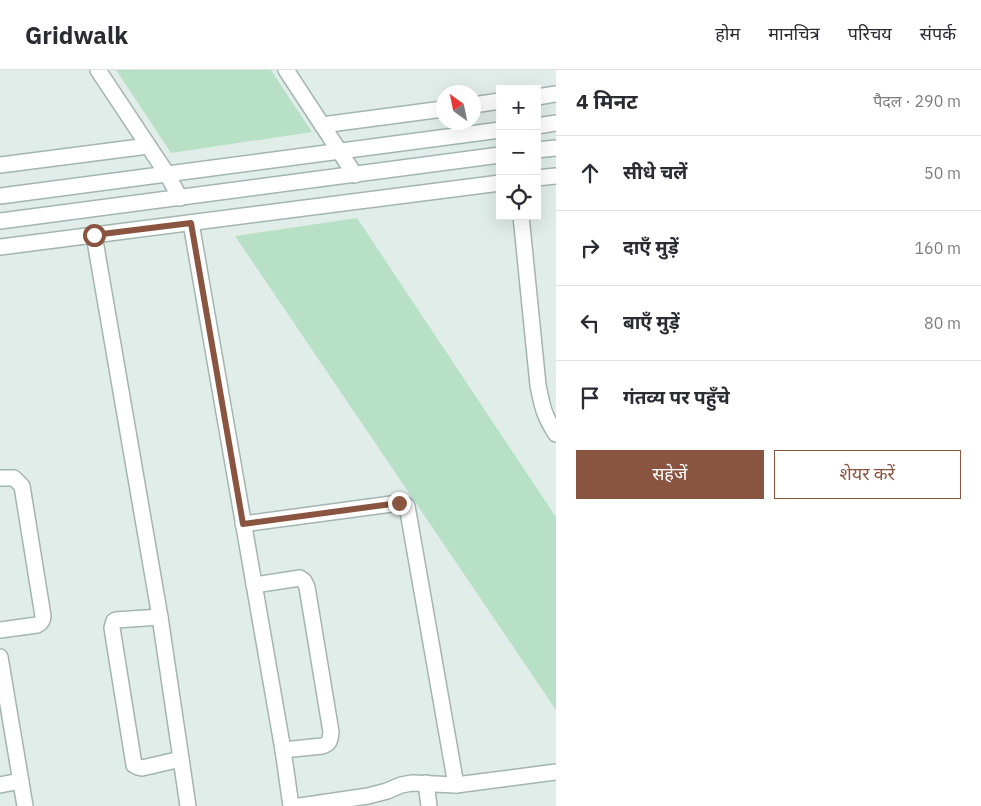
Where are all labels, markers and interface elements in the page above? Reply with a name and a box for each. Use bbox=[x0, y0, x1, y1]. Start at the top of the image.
text: Gridwalk bbox=[25, 19, 128, 51]
text: होम bbox=[715, 22, 740, 45]
text: मानचित्र bbox=[768, 22, 820, 45]
text: परिचय bbox=[848, 22, 892, 45]
text: संपर्क bbox=[920, 22, 956, 45]
north arrow bbox=[436, 85, 481, 130]
map controls bbox=[496, 85, 541, 220]
button: + bbox=[496, 85, 541, 130]
text: 4 मिनट bbox=[576, 87, 638, 115]
text: पैदल · 290 m bbox=[873, 91, 961, 111]
button: − bbox=[496, 130, 541, 175]
icon: ahead bbox=[576, 159, 604, 187]
text: सीधे चलें bbox=[623, 160, 687, 184]
text: 50 m bbox=[924, 163, 961, 183]
button: locate bbox=[496, 175, 541, 220]
route start bbox=[83, 224, 106, 247]
icon: right bbox=[576, 234, 604, 262]
text: दाएँ मुड़ें bbox=[623, 235, 679, 259]
text: 160 m bbox=[914, 238, 961, 258]
icon: left bbox=[576, 309, 604, 337]
text: बाएँ मुड़ें bbox=[623, 310, 680, 334]
text: 80 m bbox=[924, 313, 961, 333]
icon: arrive bbox=[576, 384, 604, 412]
text: गंतव्य पर पहुँचे bbox=[623, 385, 730, 409]
button: सहेजें bbox=[576, 450, 764, 499]
button: शेयर करें bbox=[774, 450, 961, 499]
route end bbox=[388, 492, 411, 515]

